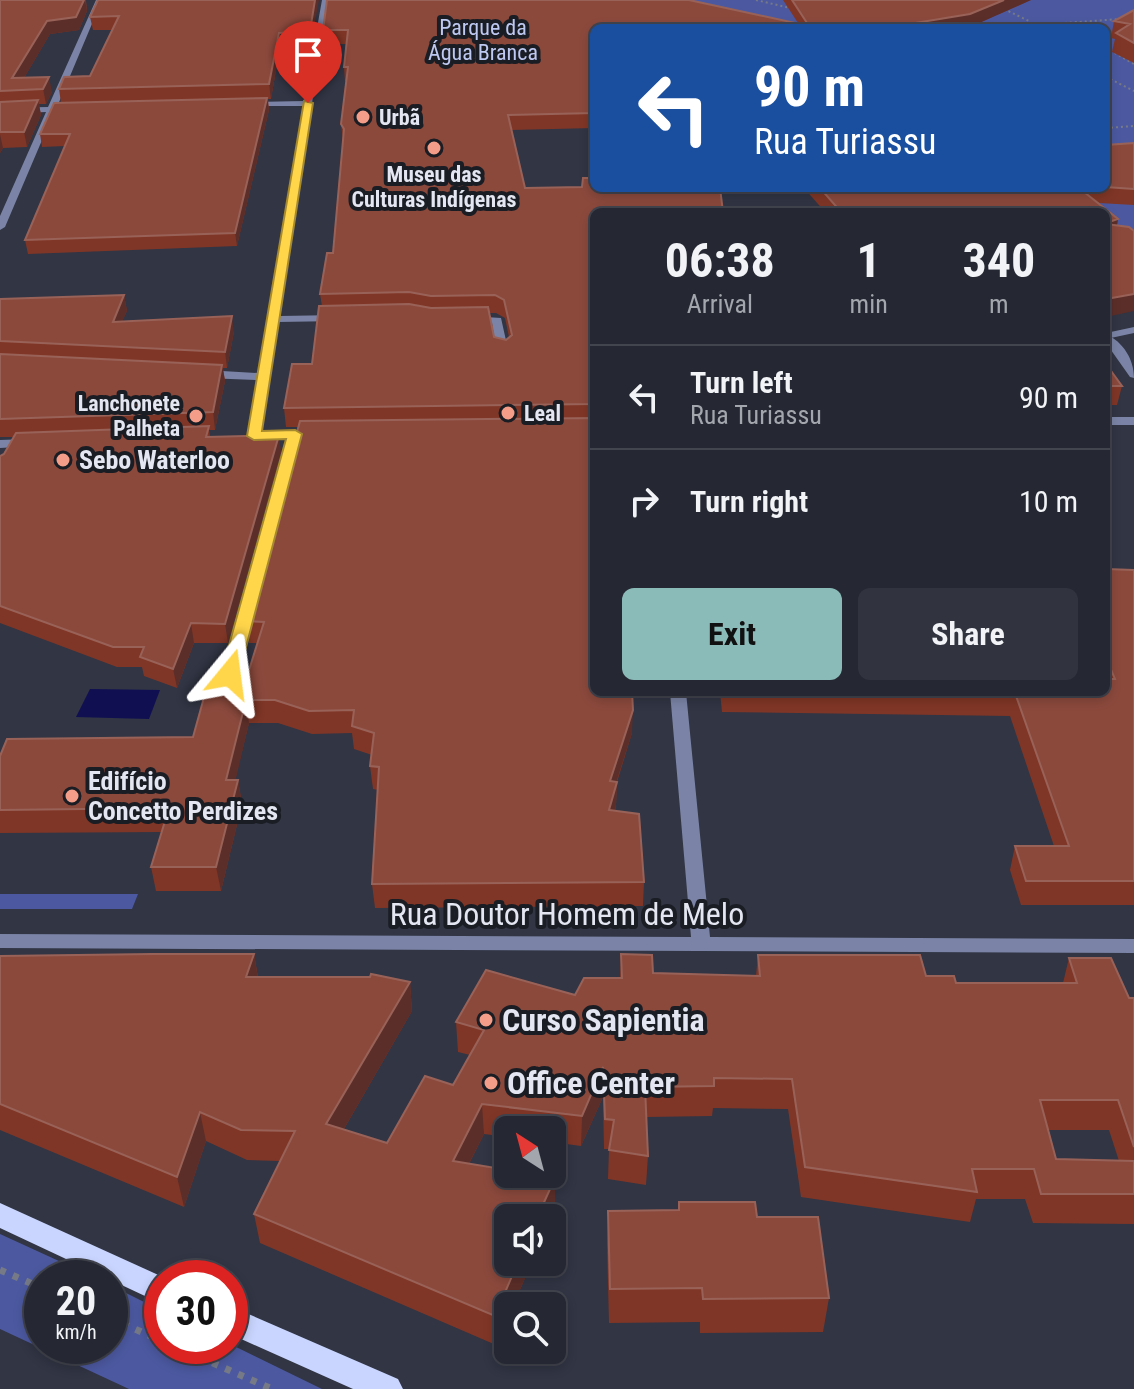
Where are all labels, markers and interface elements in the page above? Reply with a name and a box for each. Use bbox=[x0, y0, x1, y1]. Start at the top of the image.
park label: Parque da Água Branca bbox=[428, 15, 538, 65]
pin bbox=[274, 21, 342, 103]
icon: arrive bbox=[286, 33, 330, 77]
text: 90 m bbox=[754, 54, 865, 120]
icon: left bbox=[622, 56, 726, 160]
place label: Urbã bbox=[379, 105, 420, 130]
marker: Urbã bbox=[354, 108, 372, 126]
text: Rua Turiassu bbox=[754, 121, 937, 163]
marker: Museu das Culturas Indígenas bbox=[425, 139, 443, 157]
place label: Museu das Culturas Indígenas bbox=[351, 162, 517, 212]
text: 06:38 bbox=[665, 232, 775, 289]
text: 1 bbox=[857, 232, 881, 289]
text: 340 bbox=[962, 232, 1035, 289]
text: Arrival bbox=[687, 289, 753, 319]
text: min bbox=[850, 289, 888, 319]
text: m bbox=[989, 289, 1009, 319]
text: Turn left bbox=[690, 365, 793, 400]
icon: left bbox=[622, 375, 666, 419]
text: 90 m bbox=[1019, 380, 1078, 415]
place label: Lanchonete Palheta bbox=[78, 391, 180, 441]
text: Rua Turiassu bbox=[690, 400, 822, 430]
place label: Leal bbox=[524, 401, 561, 426]
marker: Leal bbox=[499, 404, 517, 422]
marker: Lanchonete Palheta bbox=[187, 407, 205, 425]
place label: Sebo Waterloo bbox=[79, 445, 230, 475]
marker: Sebo Waterloo bbox=[54, 451, 72, 469]
icon: right bbox=[622, 479, 666, 523]
text: Turn right bbox=[690, 484, 808, 519]
text: 10 m bbox=[1019, 484, 1078, 519]
button: Exit bbox=[622, 588, 842, 680]
button: Share bbox=[858, 588, 1078, 680]
position arrow bbox=[188, 632, 272, 716]
place label: Edifício Concetto Perdizes bbox=[88, 766, 278, 826]
marker: Edifício Concetto Perdizes bbox=[63, 787, 81, 805]
street label: Rua Doutor Homem de Melo bbox=[390, 895, 744, 933]
place label: Curso Sapientia bbox=[502, 1001, 705, 1039]
marker: Curso Sapientia bbox=[477, 1011, 495, 1029]
place label: Office Center bbox=[507, 1064, 675, 1102]
marker: Office Center bbox=[482, 1074, 500, 1092]
north arrow bbox=[494, 1116, 566, 1188]
map controls bbox=[494, 1116, 566, 1364]
button: sound bbox=[494, 1204, 566, 1276]
speed limit sign: 30 bbox=[144, 1260, 248, 1364]
text: 20 bbox=[56, 1278, 96, 1325]
button: search bbox=[494, 1292, 566, 1364]
text: km/h bbox=[55, 1320, 97, 1344]

